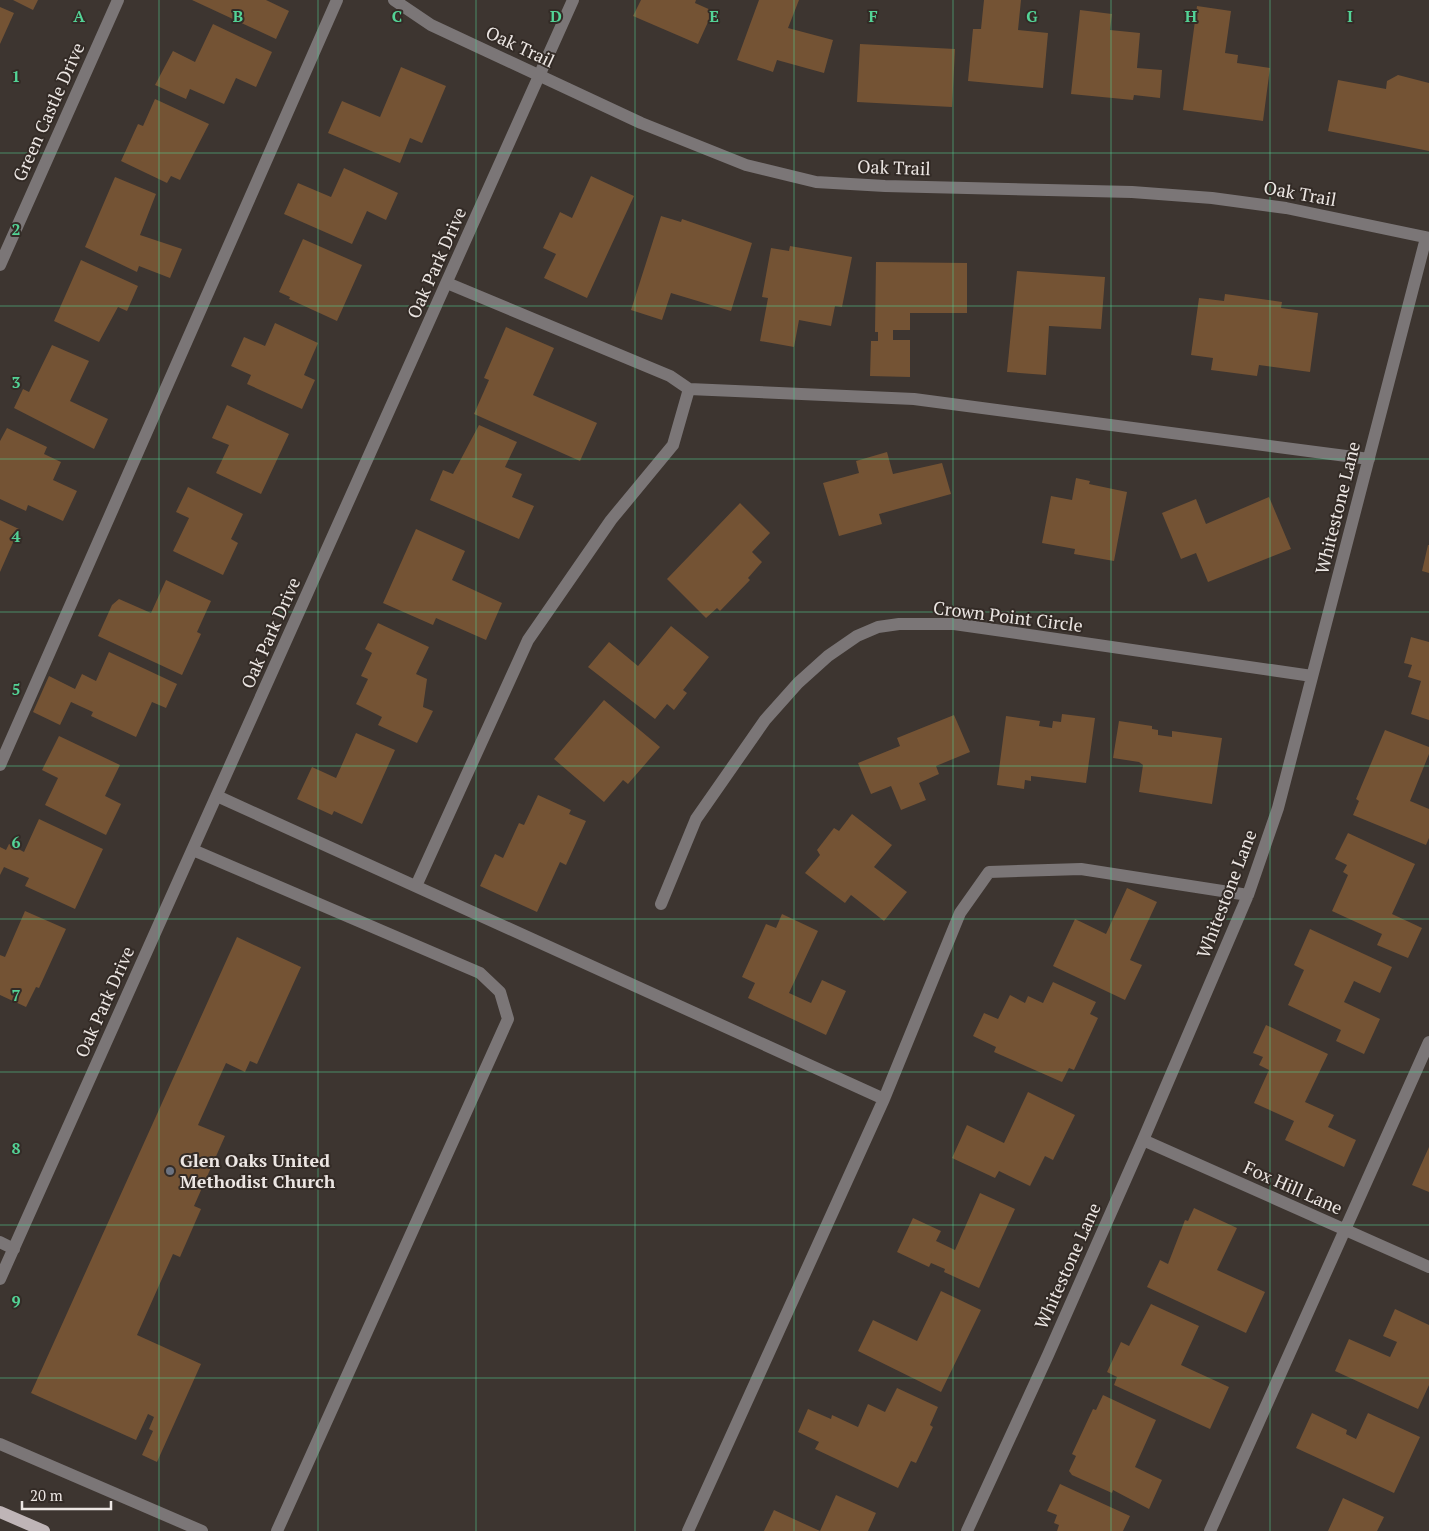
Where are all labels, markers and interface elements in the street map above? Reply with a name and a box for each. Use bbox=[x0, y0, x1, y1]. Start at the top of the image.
text: A bbox=[73, 5, 85, 27]
text: B bbox=[233, 5, 243, 27]
text: C bbox=[392, 5, 402, 27]
text: D bbox=[550, 5, 562, 27]
text: E bbox=[709, 5, 719, 27]
text: F bbox=[868, 5, 878, 27]
text: G bbox=[1026, 5, 1038, 27]
text: H bbox=[1185, 5, 1197, 27]
text: I bbox=[1347, 5, 1353, 27]
street label: Oak Trail bbox=[482, 20, 559, 73]
street label: Green Castle Drive bbox=[7, 38, 89, 185]
text: 1 bbox=[11, 65, 21, 87]
street label: Oak Trail bbox=[857, 154, 931, 180]
street label: Oak Trail bbox=[1262, 175, 1338, 211]
street label: Oak Park Drive bbox=[401, 203, 471, 322]
text: 2 bbox=[11, 218, 21, 240]
text: 3 bbox=[11, 371, 21, 393]
street label: Whitestone Lane bbox=[1309, 439, 1365, 577]
text: 4 bbox=[11, 525, 21, 547]
street label: Oak Park Drive bbox=[235, 573, 305, 692]
street label: Crown Point Circle bbox=[932, 595, 1084, 637]
text: 5 bbox=[11, 678, 21, 700]
street label: Whitestone Lane bbox=[1191, 826, 1262, 961]
text: 6 bbox=[11, 831, 21, 853]
street label: Oak Park Drive bbox=[69, 942, 139, 1061]
text: 7 bbox=[11, 984, 21, 1006]
text: 8 bbox=[11, 1137, 21, 1159]
place label: Glen Oaks United Methodist Church bbox=[180, 1148, 336, 1193]
street label: Fox Hill Lane bbox=[1240, 1155, 1347, 1220]
marker: Glen Oaks United Methodist Church bbox=[164, 1165, 176, 1177]
street label: Whitestone Lane bbox=[1029, 1199, 1106, 1333]
text: 9 bbox=[11, 1290, 21, 1312]
scale bar bbox=[22, 1478, 111, 1510]
text: 20 m bbox=[30, 1485, 63, 1505]

